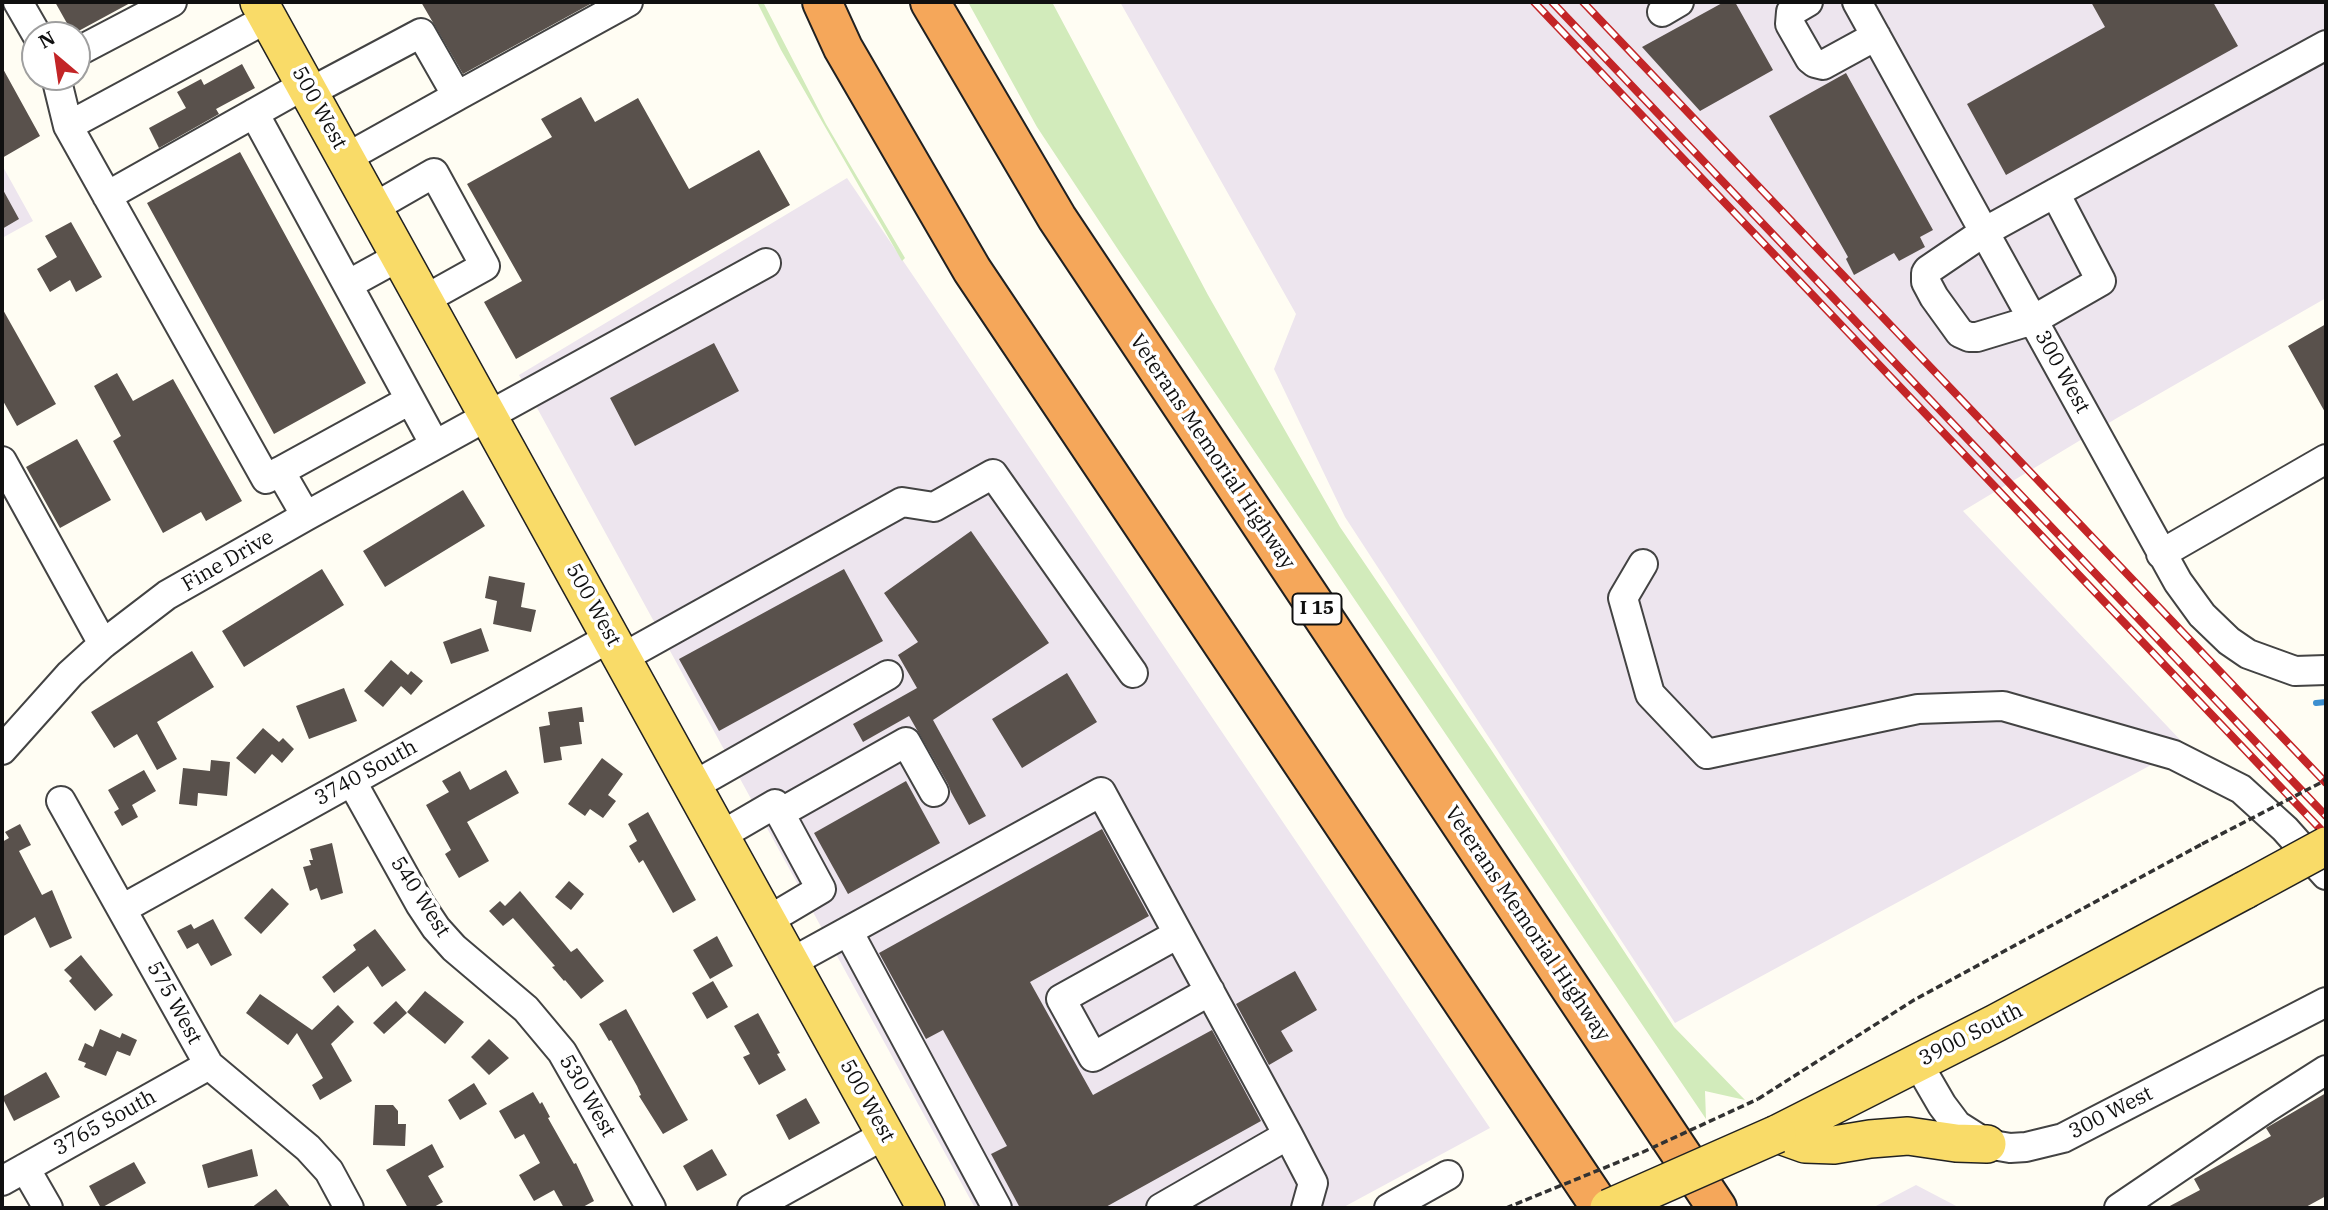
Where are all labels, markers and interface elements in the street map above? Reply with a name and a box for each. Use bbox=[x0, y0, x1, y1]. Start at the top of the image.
north arrow bbox=[21, 21, 91, 91]
text: N bbox=[34, 25, 59, 54]
street label: 500 West bbox=[286, 62, 352, 154]
street label: 300 West bbox=[2029, 326, 2095, 418]
street label: Veterans Memorial Highway bbox=[1124, 330, 1300, 574]
street label: Fine Drive bbox=[178, 525, 278, 597]
street label: 500 West bbox=[560, 559, 626, 651]
road number: I 15 bbox=[1292, 594, 1342, 624]
street label: 3740 South bbox=[310, 735, 422, 811]
street label: Veterans Memorial Highway bbox=[1439, 802, 1615, 1046]
street label: 540 West bbox=[385, 852, 455, 942]
street label: 575 West bbox=[141, 957, 207, 1049]
street label: 3900 South bbox=[1915, 998, 2027, 1072]
street label: 530 West bbox=[553, 1050, 621, 1142]
street label: 500 West bbox=[834, 1055, 900, 1147]
street label: 300 West bbox=[2065, 1081, 2157, 1145]
street label: 3765 South bbox=[49, 1085, 161, 1161]

